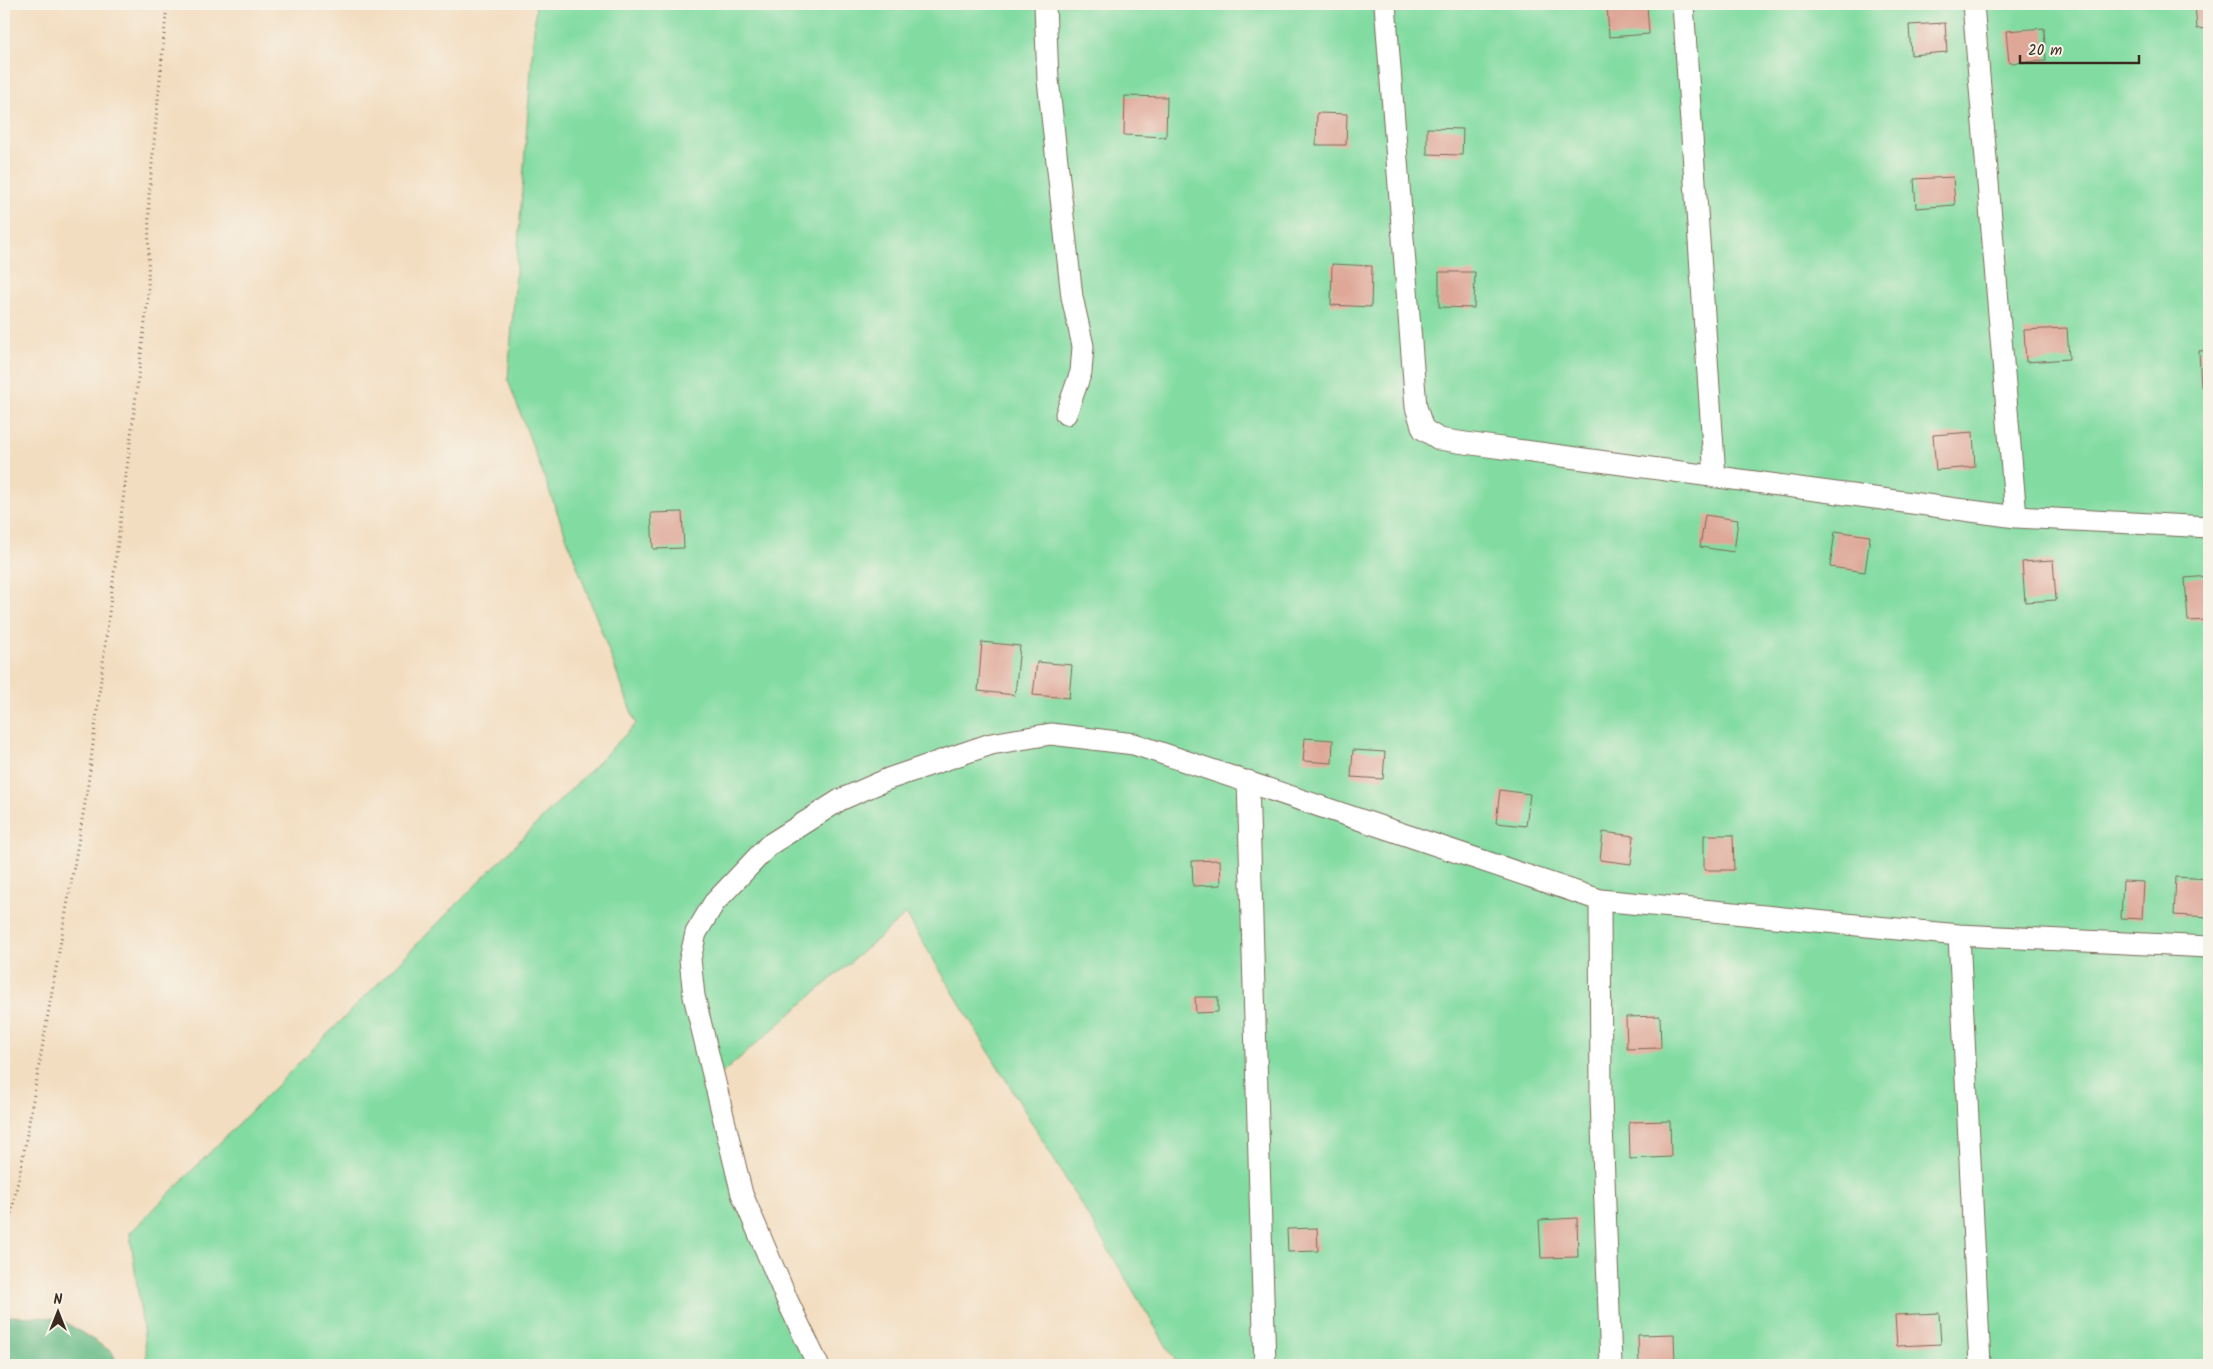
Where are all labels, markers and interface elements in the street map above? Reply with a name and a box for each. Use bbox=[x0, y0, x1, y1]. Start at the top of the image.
scale bar bbox=[2020, 32, 2139, 64]
text: 20 m bbox=[2028, 39, 2062, 63]
north arrow bbox=[32, 1286, 82, 1336]
text: N bbox=[54, 1289, 63, 1311]

